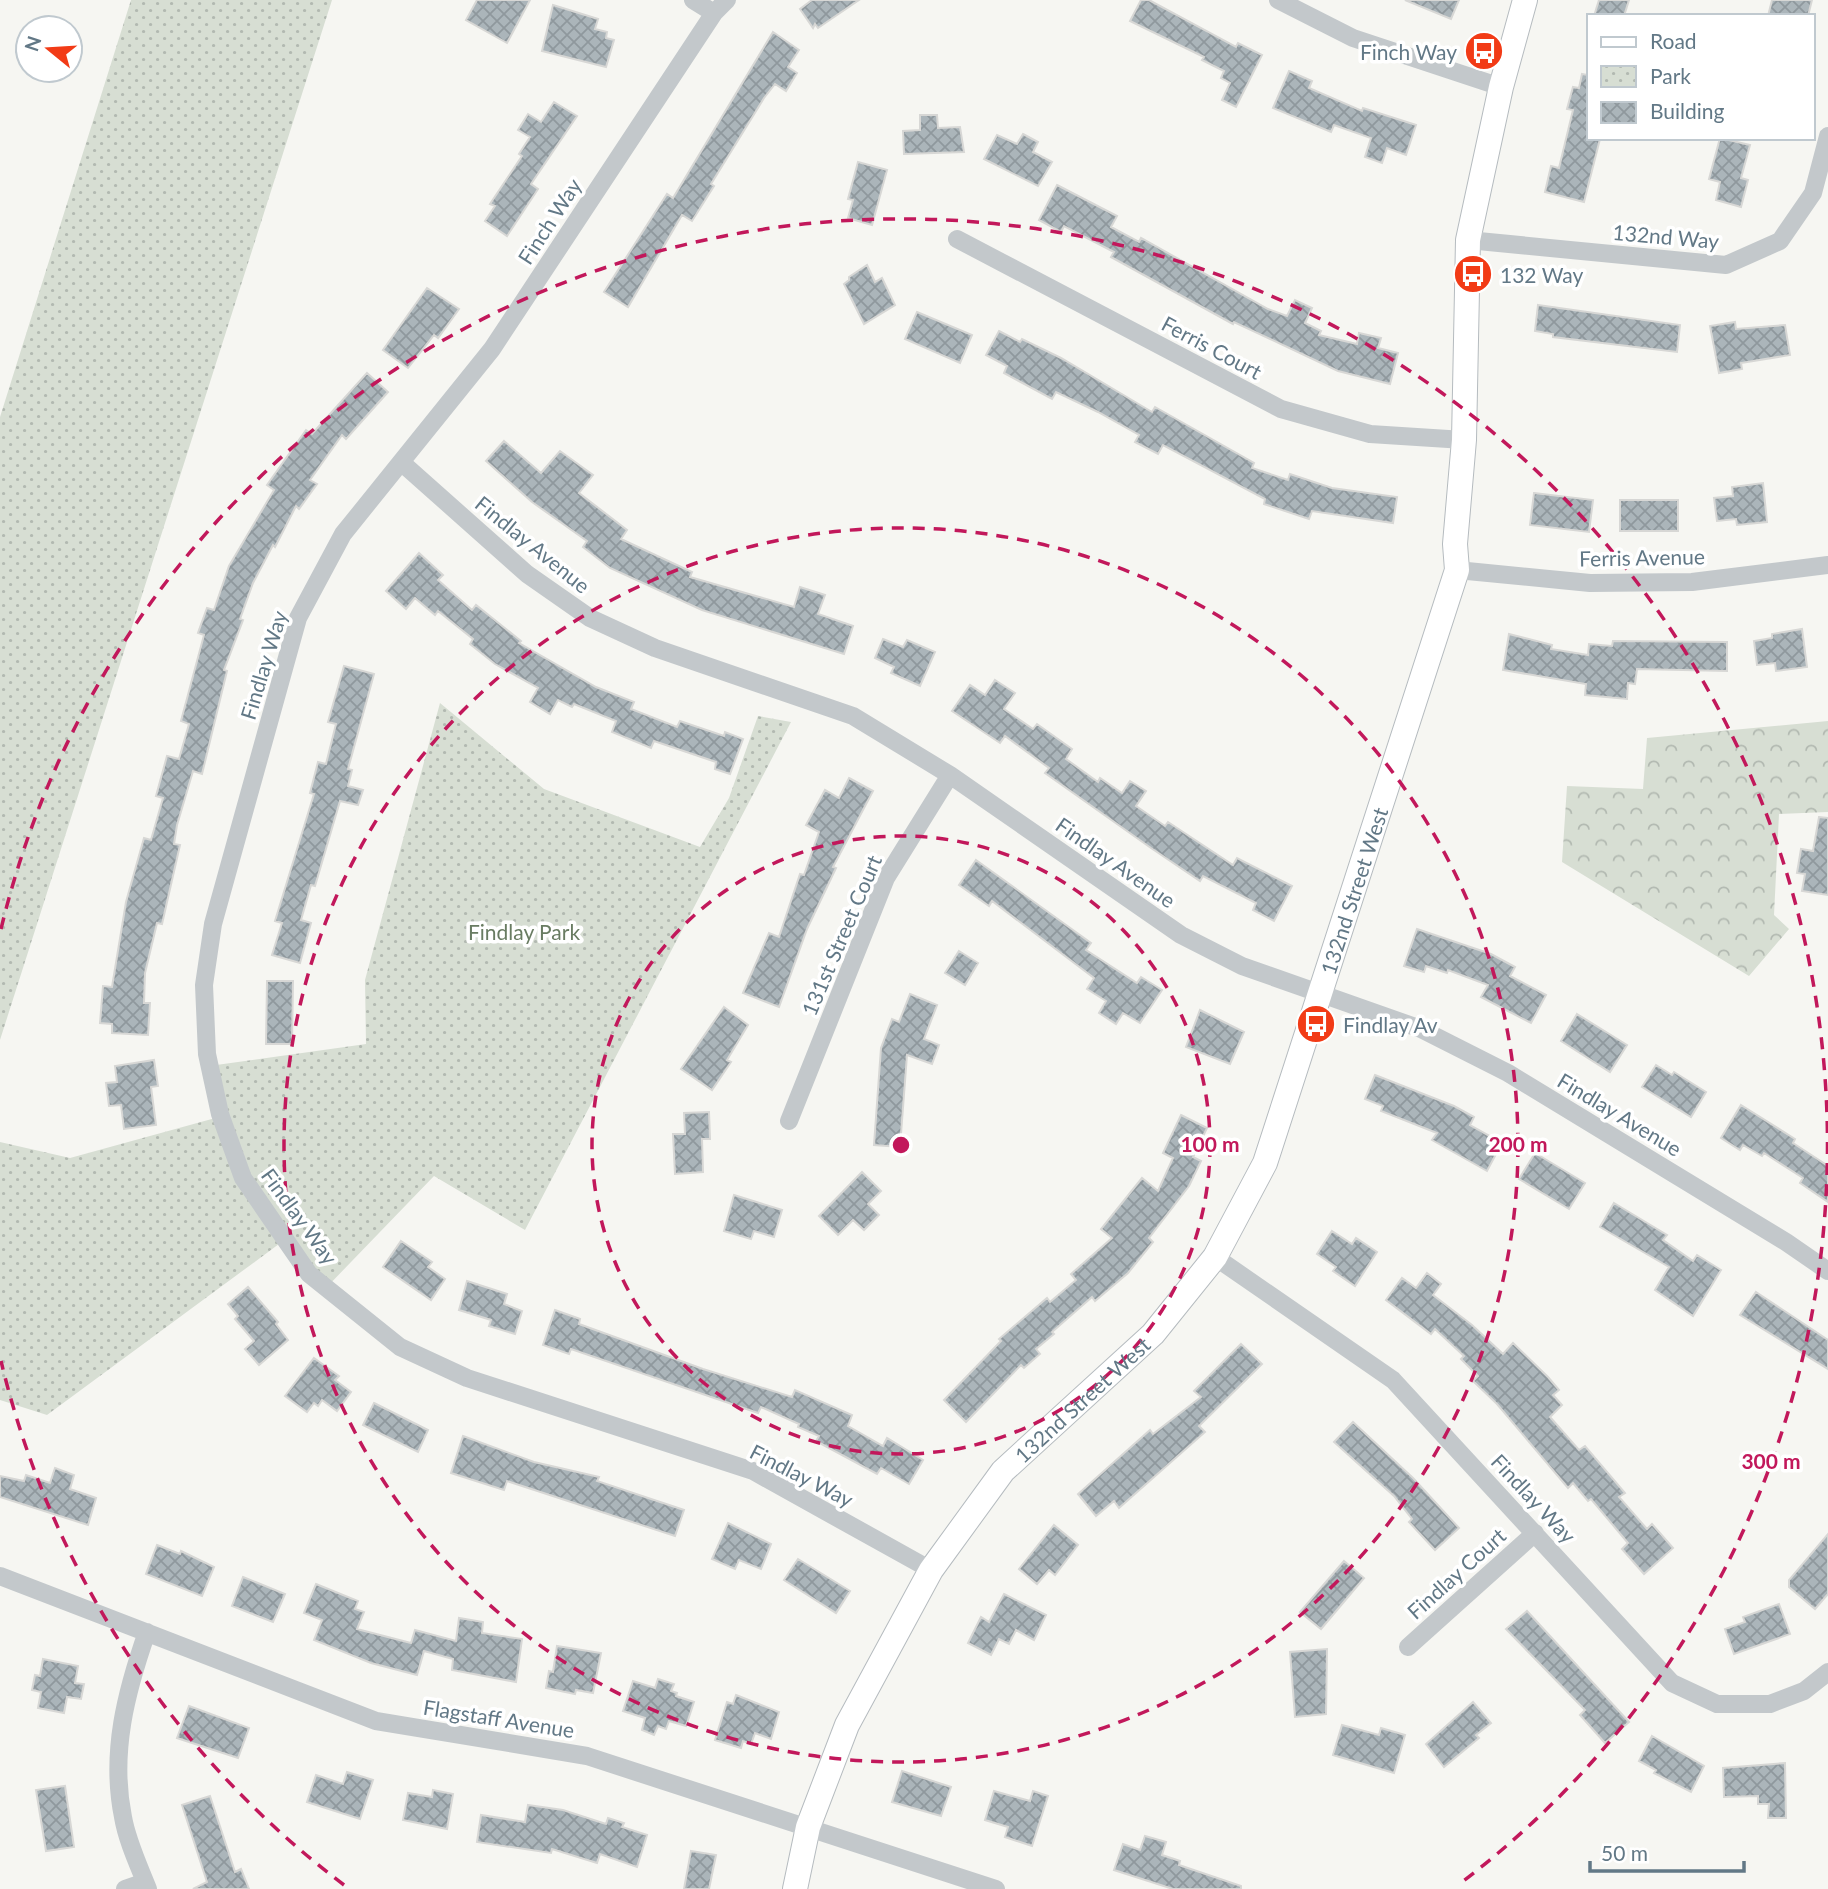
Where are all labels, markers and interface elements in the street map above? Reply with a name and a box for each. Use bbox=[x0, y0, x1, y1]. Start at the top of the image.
north arrow bbox=[14, 14, 84, 84]
legend bbox=[1587, 14, 1814, 140]
text: Road bbox=[1650, 28, 1697, 53]
bus stop icon: Finch Way bbox=[1463, 30, 1505, 72]
text: N bbox=[19, 33, 46, 54]
place label: Finch Way bbox=[1360, 39, 1457, 64]
text: Park bbox=[1650, 63, 1691, 88]
text: Building bbox=[1650, 98, 1725, 123]
street label: Finch Way bbox=[512, 173, 586, 268]
street label: 132nd Way bbox=[1612, 219, 1720, 253]
bus stop icon: 132 Way bbox=[1452, 253, 1494, 295]
place label: 132 Way bbox=[1500, 262, 1583, 287]
street label: Ferris Court bbox=[1158, 310, 1267, 384]
street label: Findlay Avenue bbox=[471, 490, 595, 598]
street label: Ferris Avenue bbox=[1579, 543, 1705, 571]
street label: Findlay Way bbox=[235, 607, 291, 722]
street label: 132nd Street West bbox=[1314, 804, 1392, 977]
street label: Findlay Avenue bbox=[1051, 812, 1181, 912]
street label: 131st Street Court bbox=[796, 851, 886, 1019]
park label: Findlay Park bbox=[468, 919, 580, 944]
bus stop icon: Findlay Av bbox=[1295, 1003, 1337, 1045]
place label: Findlay Av bbox=[1343, 1012, 1438, 1037]
street label: Findlay Avenue bbox=[1554, 1067, 1686, 1161]
text: 100 m bbox=[1180, 1131, 1240, 1156]
text: 200 m bbox=[1488, 1131, 1548, 1156]
centre of rings bbox=[889, 1133, 913, 1157]
street label: Findlay Way bbox=[257, 1163, 343, 1269]
street label: 132nd Street West bbox=[1009, 1331, 1155, 1467]
street label: Findlay Way bbox=[746, 1438, 858, 1512]
street label: Findlay Way bbox=[1487, 1448, 1582, 1548]
text: 300 m bbox=[1741, 1448, 1801, 1473]
street label: Findlay Court bbox=[1402, 1522, 1511, 1624]
street label: Flagstaff Avenue bbox=[422, 1694, 576, 1742]
scale bar bbox=[1590, 1829, 1744, 1873]
text: 50 m bbox=[1601, 1840, 1648, 1865]

